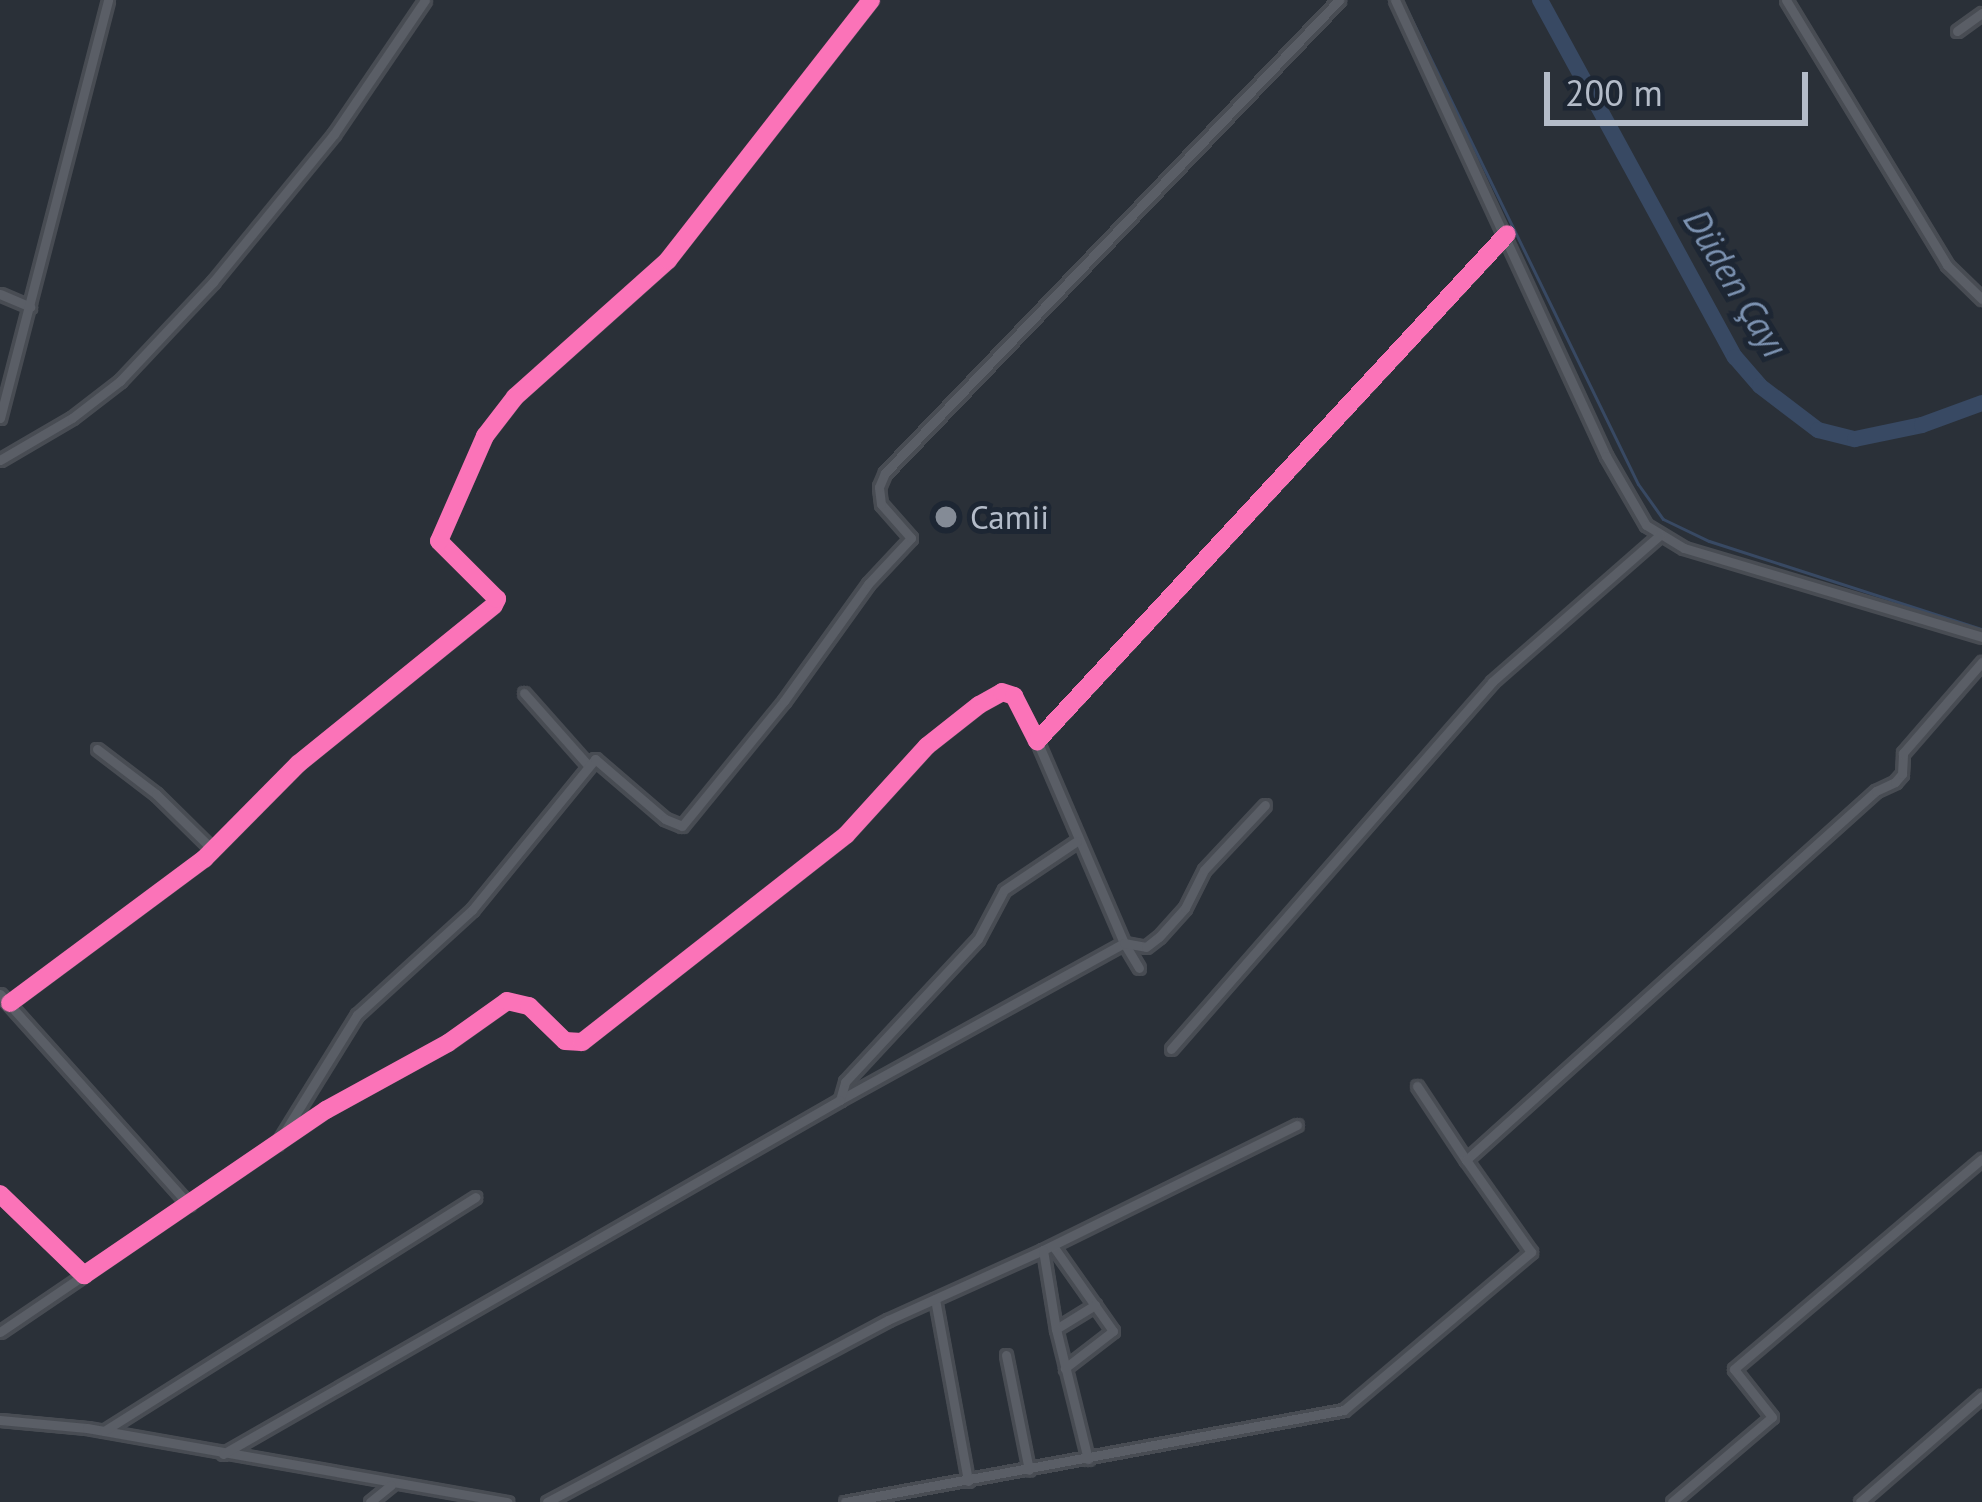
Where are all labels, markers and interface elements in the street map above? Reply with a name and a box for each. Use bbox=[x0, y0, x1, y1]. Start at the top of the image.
scale bar bbox=[1550, 48, 1814, 122]
text: 200 m bbox=[1565, 69, 1663, 116]
water label: Düden Çayı bbox=[1675, 201, 1797, 365]
place label: Camii bbox=[970, 497, 1049, 537]
marker: Camii bbox=[933, 504, 959, 530]

